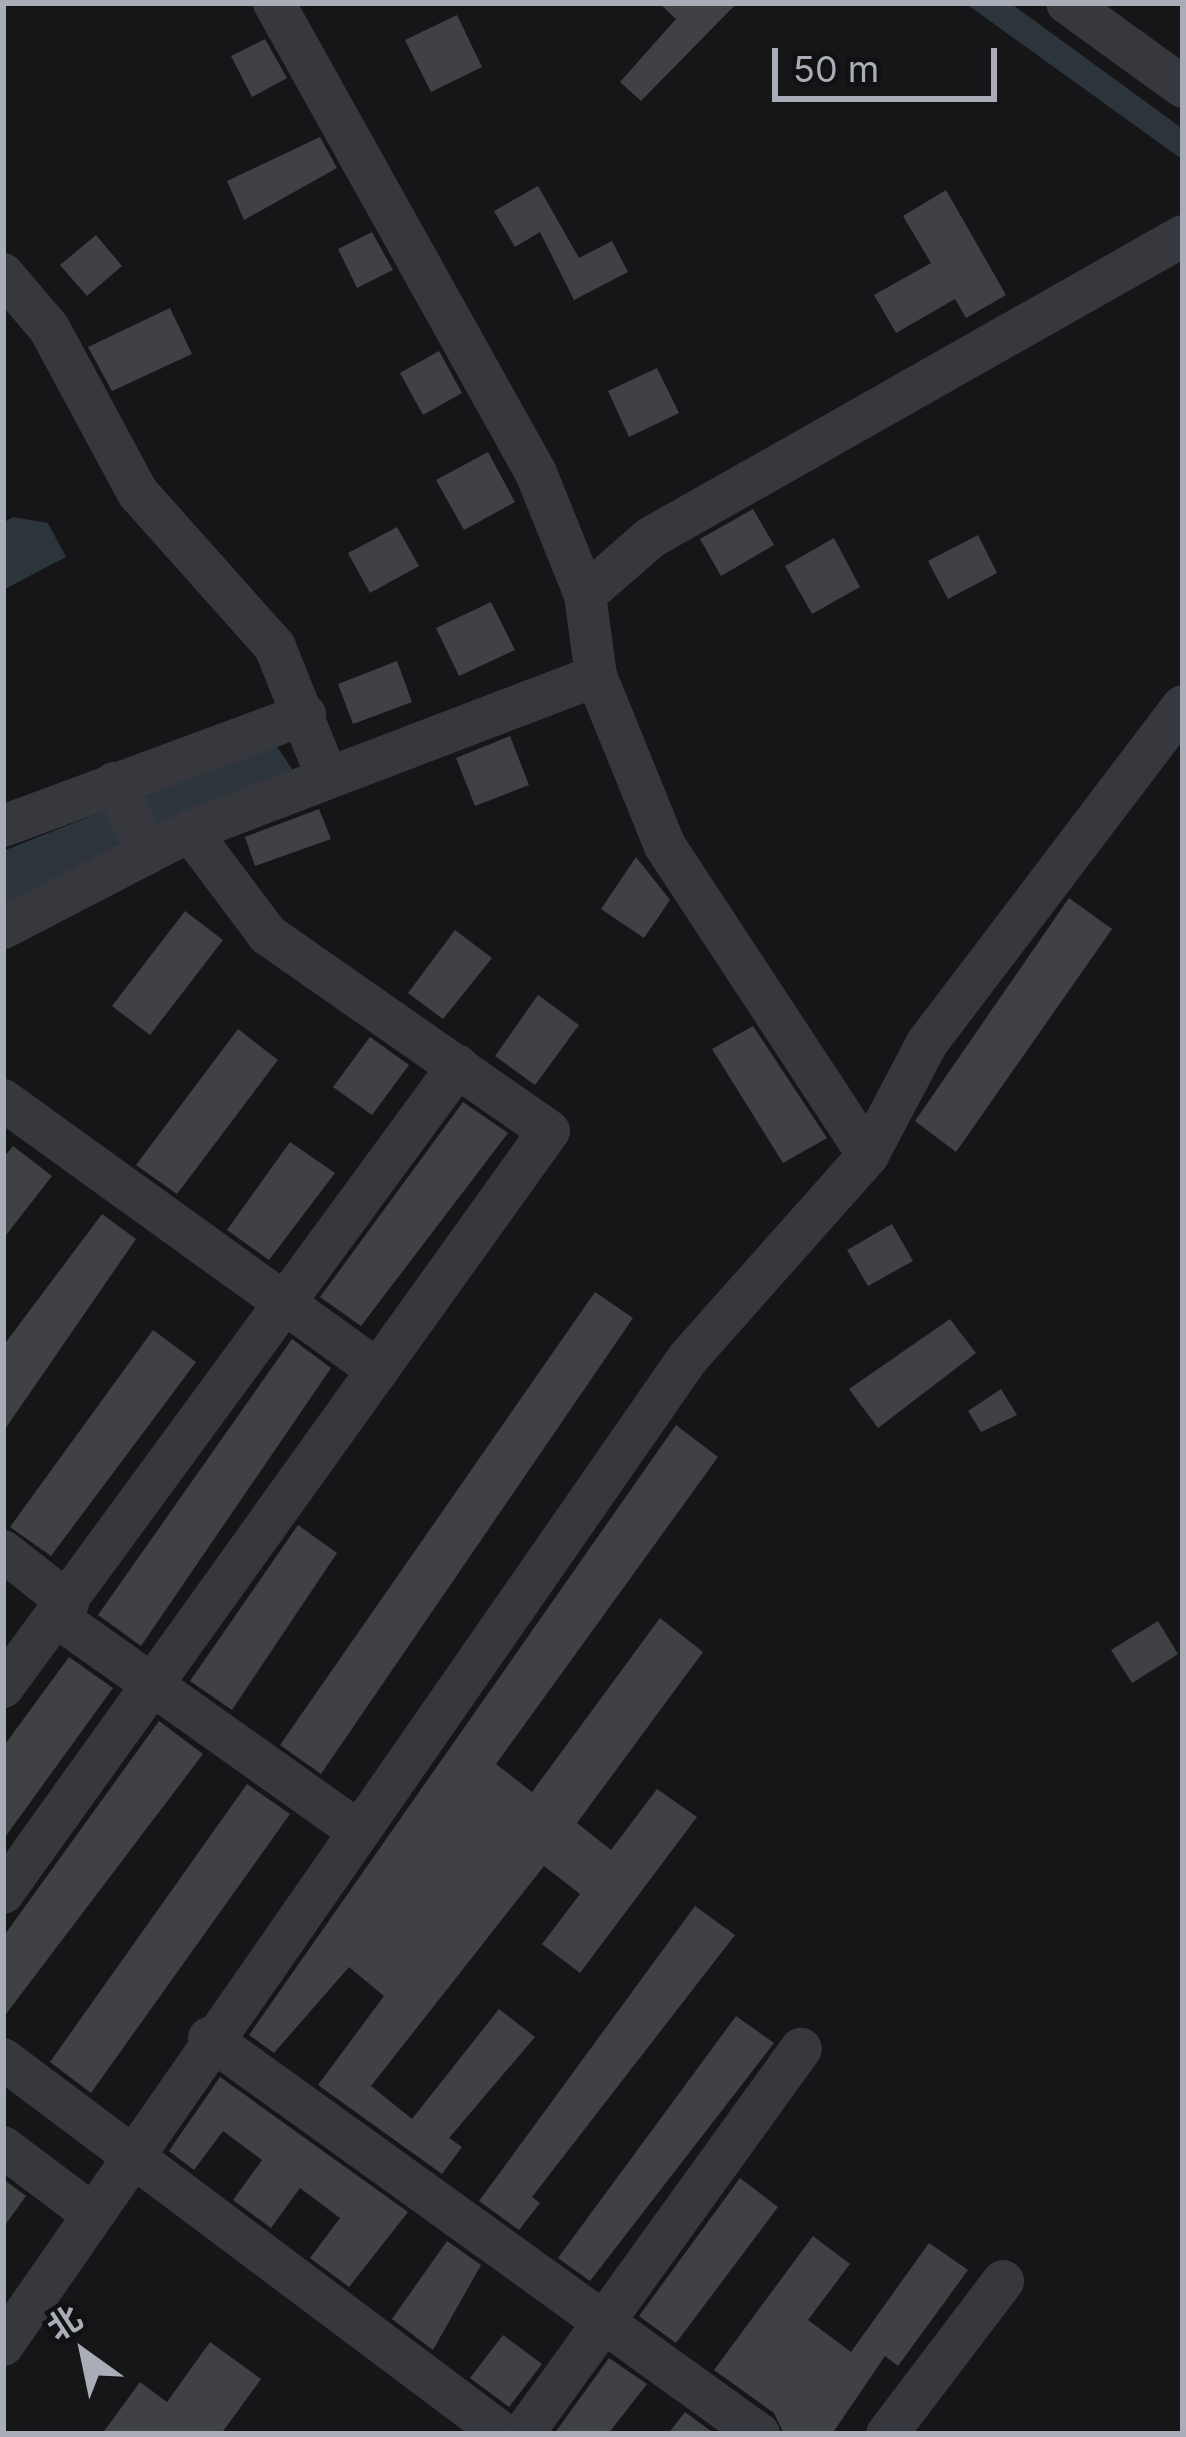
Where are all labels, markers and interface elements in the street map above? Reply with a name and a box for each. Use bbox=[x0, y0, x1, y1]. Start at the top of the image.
scale bar bbox=[778, 24, 1003, 98]
text: 50 m bbox=[793, 47, 879, 91]
north arrow bbox=[24, 2293, 144, 2413]
text: 北 bbox=[40, 2297, 89, 2349]

